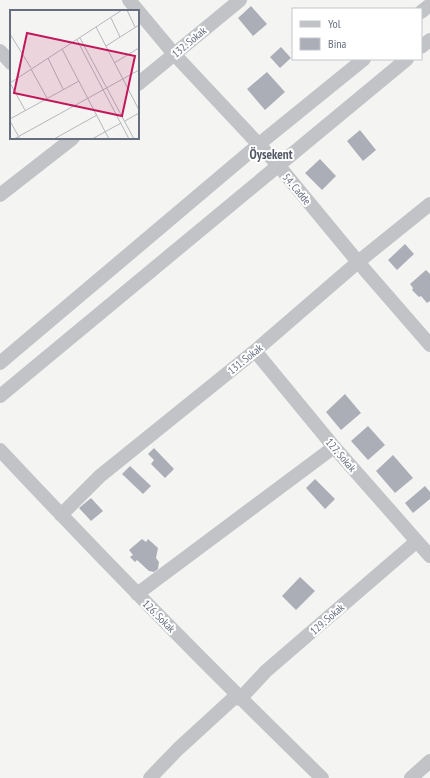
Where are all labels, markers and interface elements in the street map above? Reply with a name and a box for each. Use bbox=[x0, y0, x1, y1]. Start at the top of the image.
legend bbox=[292, 8, 422, 60]
inset map bbox=[10, 10, 139, 139]
text: Yol bbox=[328, 16, 341, 31]
street label: 132. Sokak bbox=[169, 23, 210, 60]
text: Bina bbox=[328, 36, 347, 51]
district label: Öysekent bbox=[250, 146, 293, 163]
street label: 54. Cadde bbox=[280, 170, 314, 208]
street label: 131. Sokak bbox=[225, 340, 266, 377]
street label: 127. Sokak bbox=[323, 435, 360, 475]
street label: 126. Sokak bbox=[140, 597, 179, 636]
street label: 129. Sokak bbox=[307, 600, 348, 638]

